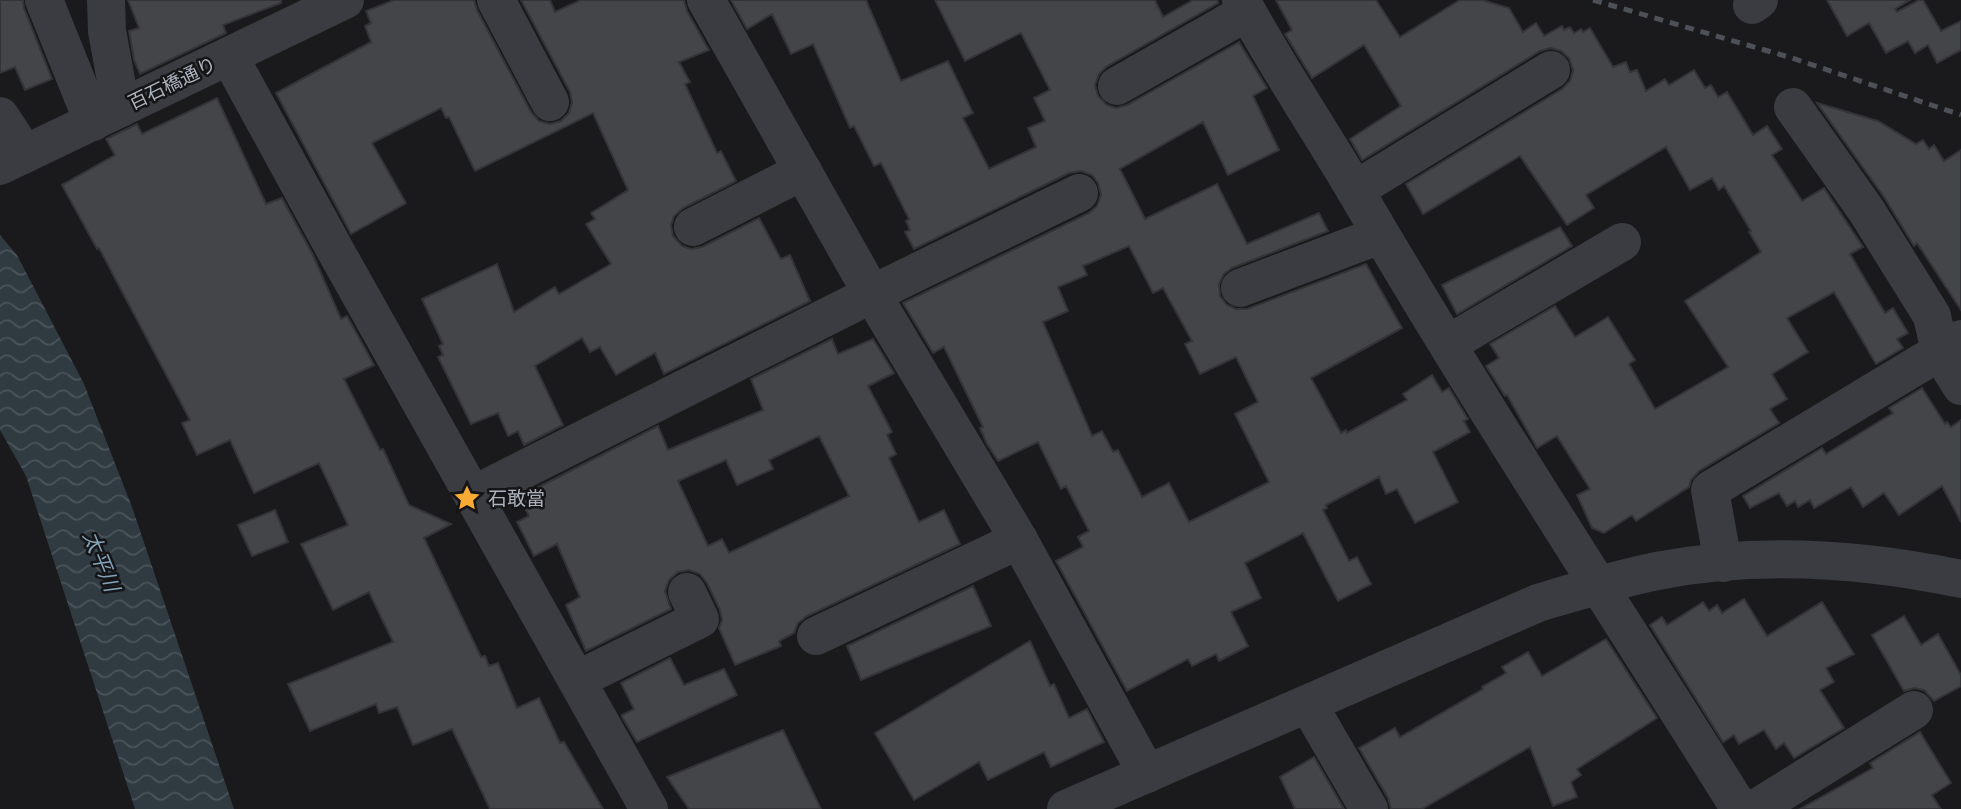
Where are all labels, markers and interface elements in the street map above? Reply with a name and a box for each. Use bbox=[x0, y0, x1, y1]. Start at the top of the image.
street label: 百石橋通り bbox=[124, 51, 220, 115]
place icon: 石敢當 bbox=[452, 483, 482, 513]
place label: 石敢當 bbox=[488, 486, 545, 510]
water label: 太平川 bbox=[77, 527, 128, 597]

